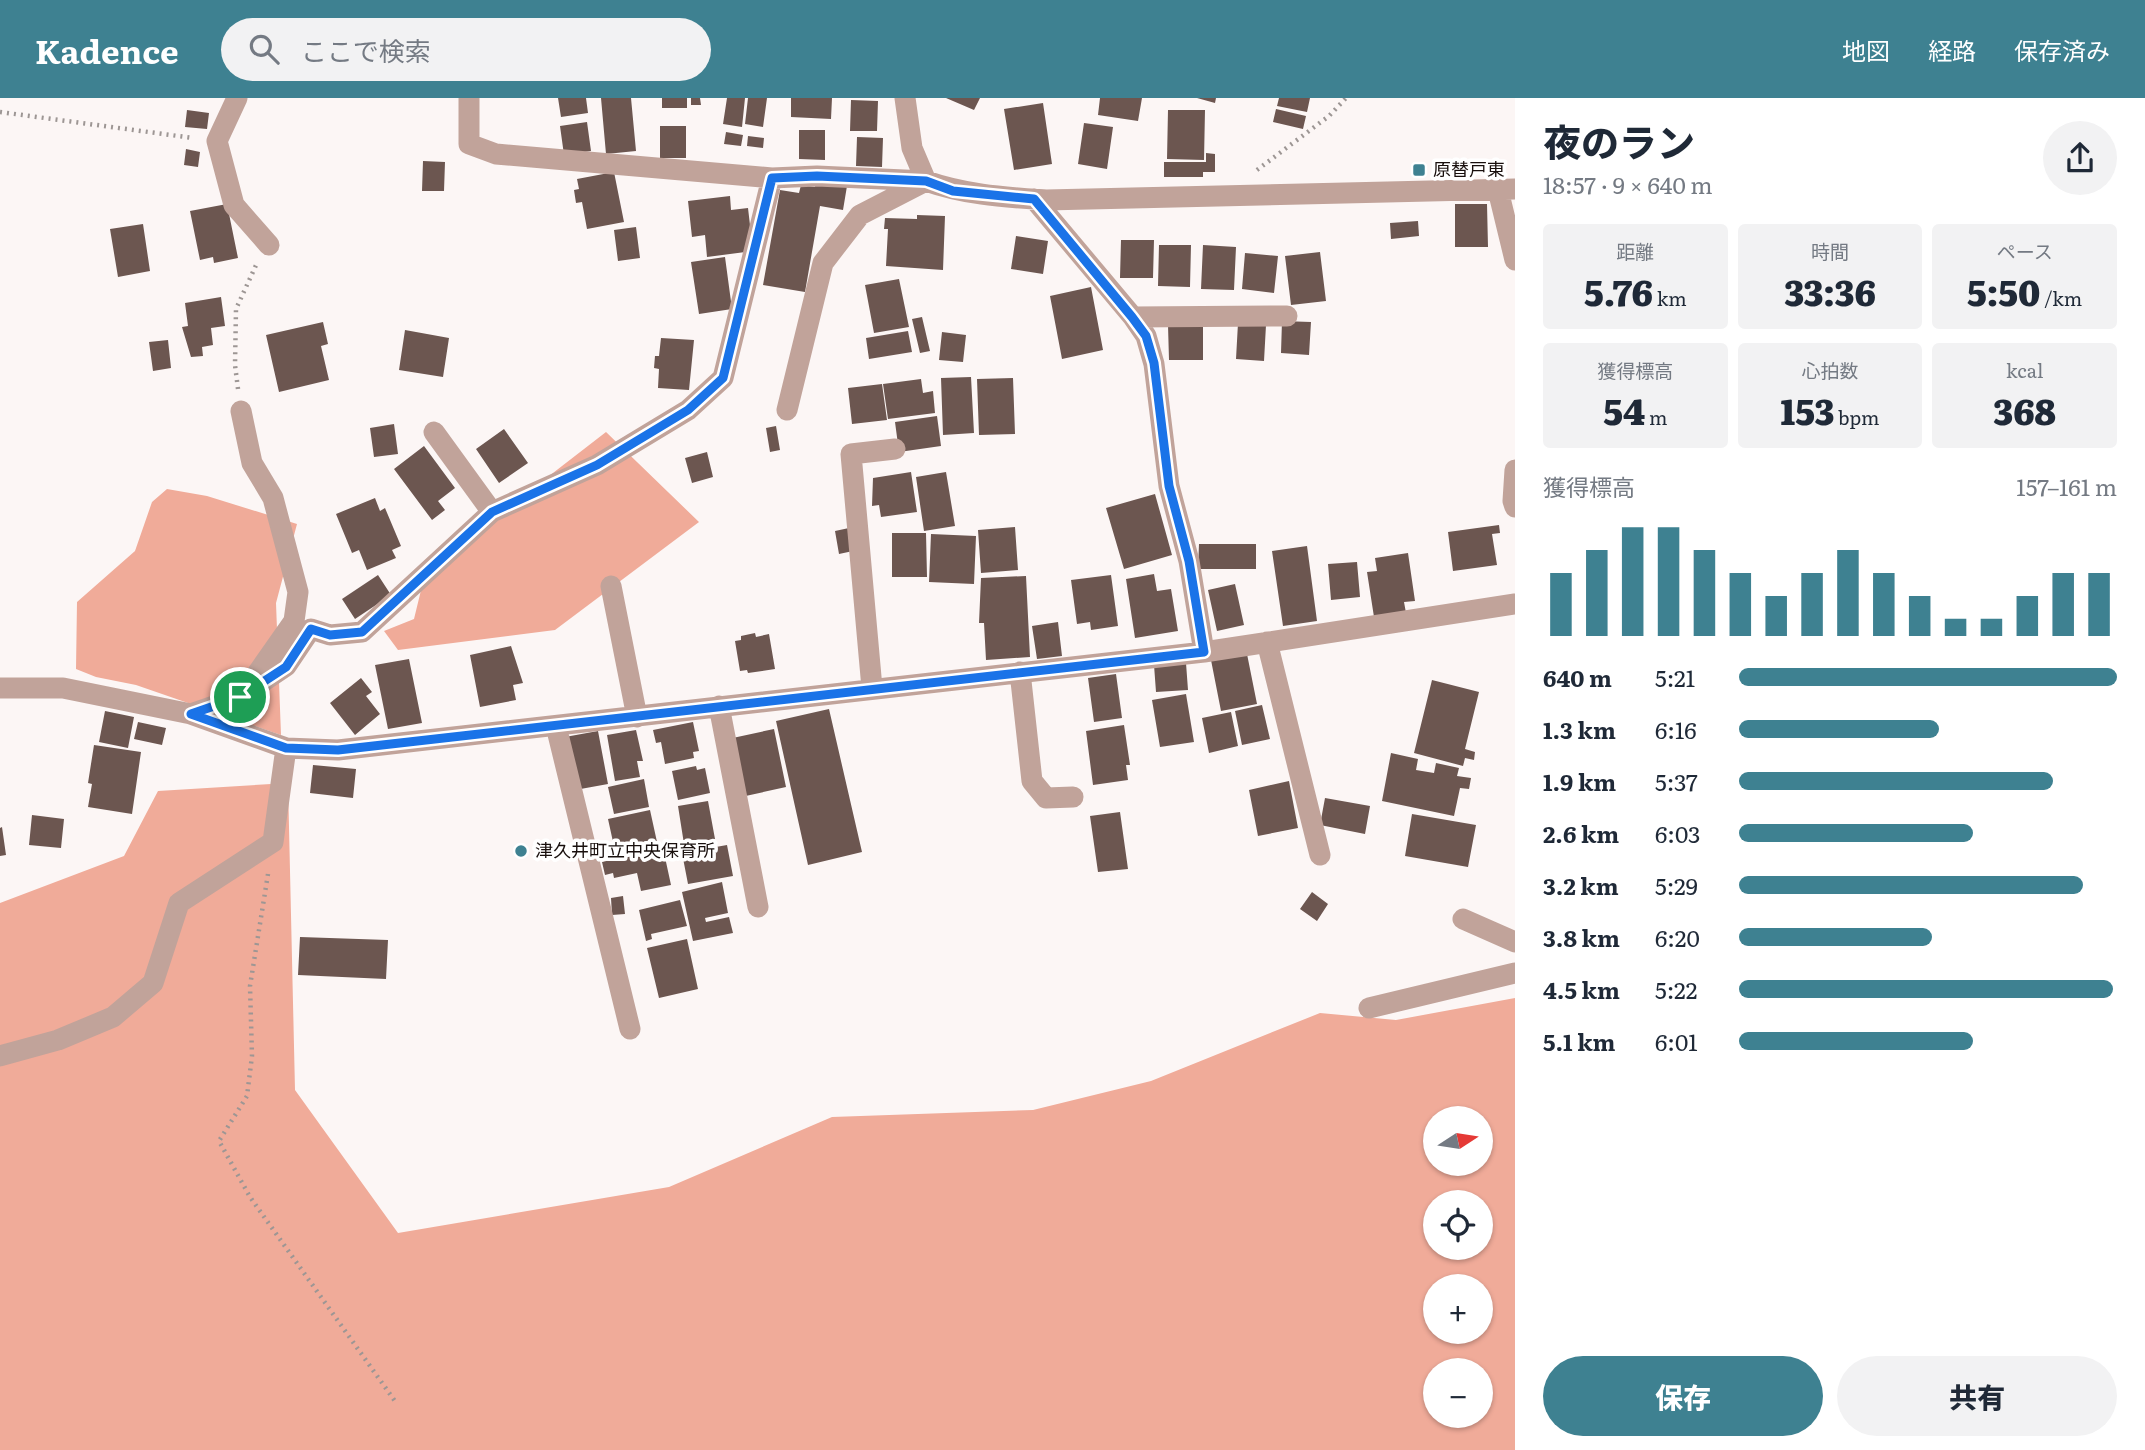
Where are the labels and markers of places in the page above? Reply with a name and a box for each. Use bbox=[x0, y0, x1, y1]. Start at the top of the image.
place label: 原替戸東 bbox=[1433, 155, 1505, 182]
marker: 原替戸東 bbox=[1411, 162, 1427, 178]
pin bbox=[210, 667, 270, 727]
place label: 津久井町立中央保育所 bbox=[535, 836, 715, 863]
marker: 津久井町立中央保育所 bbox=[513, 843, 529, 859]

